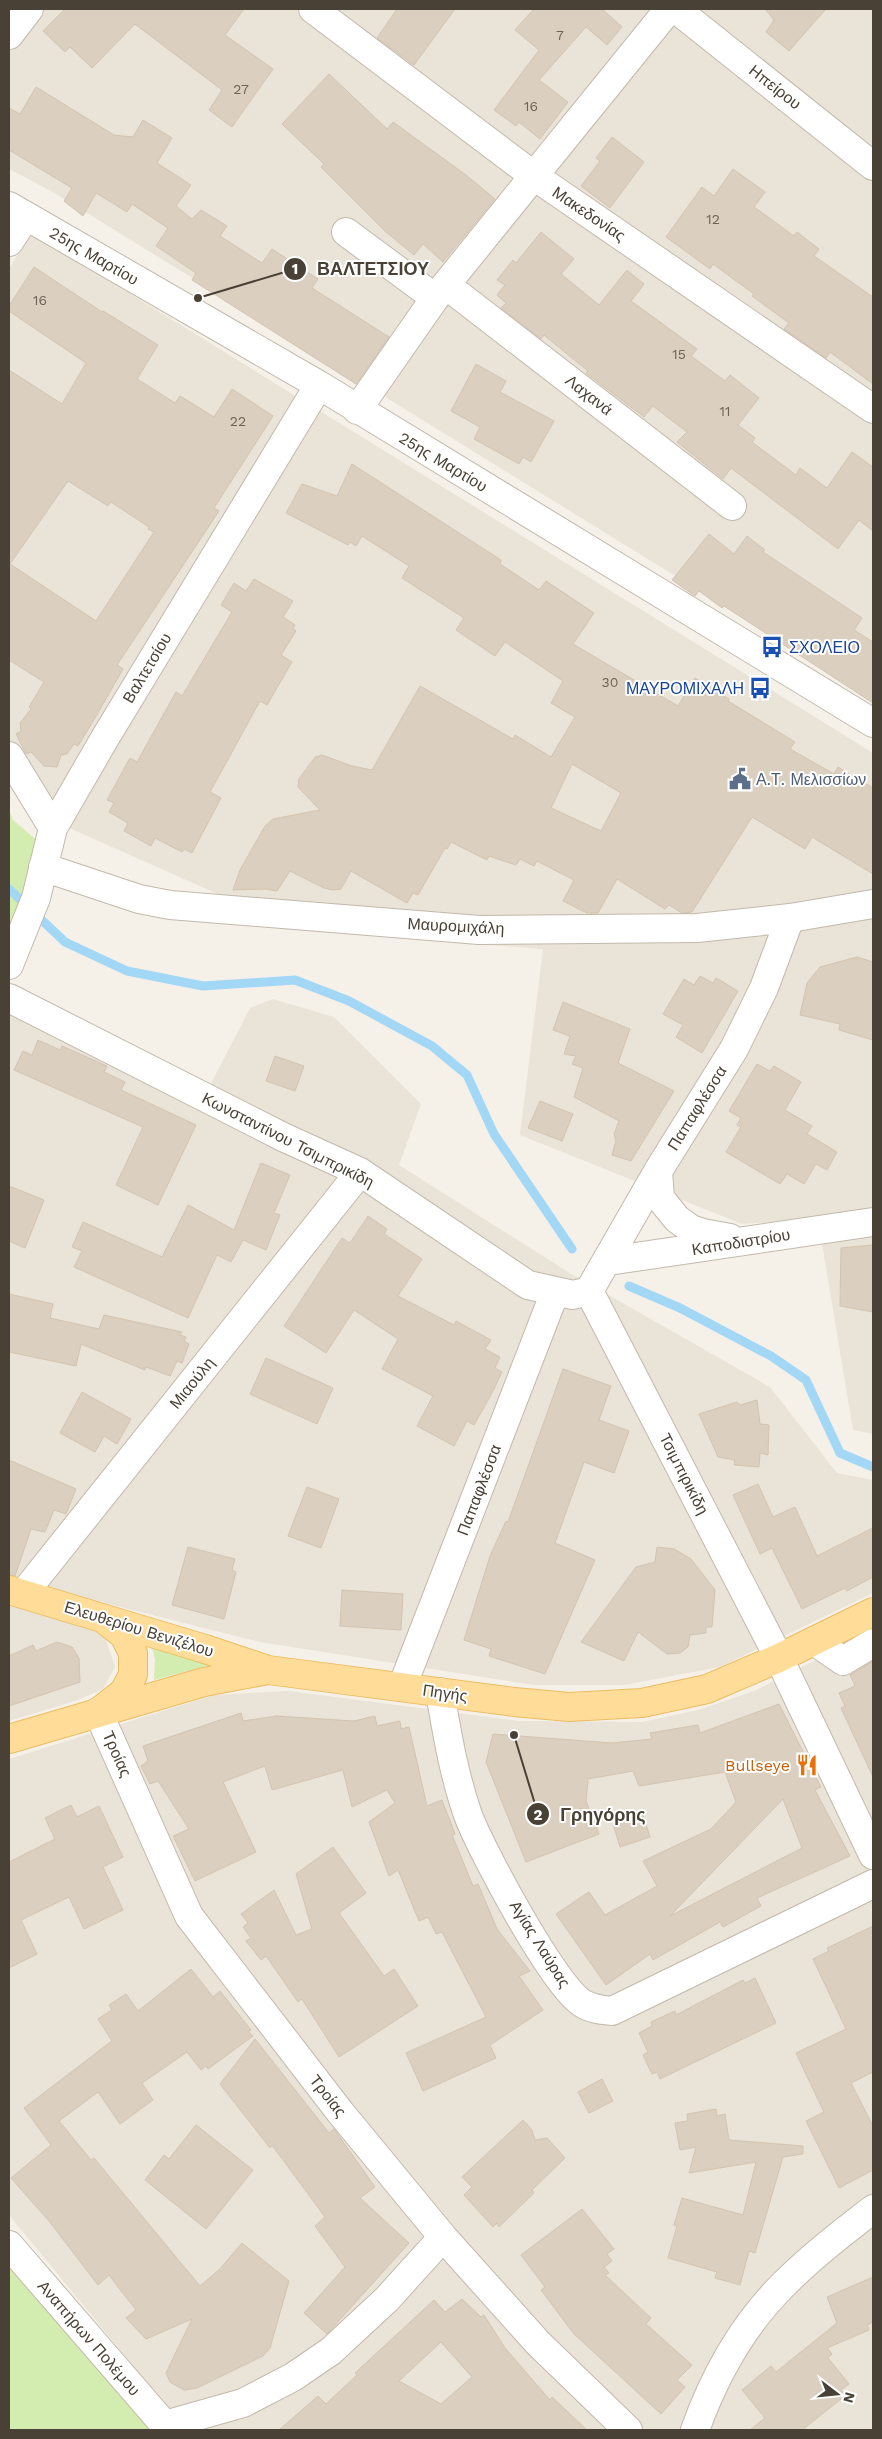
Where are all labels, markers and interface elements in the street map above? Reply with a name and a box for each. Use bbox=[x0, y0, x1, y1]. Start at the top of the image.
house number: 7 bbox=[556, 27, 564, 43]
street label: Ηπείρου bbox=[745, 61, 805, 113]
house number: 27 bbox=[233, 81, 249, 97]
house number: 16 bbox=[524, 98, 538, 114]
street label: Μακεδονίας bbox=[549, 183, 629, 246]
house number: 12 bbox=[706, 211, 720, 227]
street label: 25ης Μαρτίου bbox=[46, 223, 142, 289]
callout: ΒΑΛΤΕΤΣΙΟΥ bbox=[283, 253, 439, 286]
text: ΒΑΛΤΕΤΣΙΟΥ bbox=[317, 258, 429, 279]
text: 1 bbox=[292, 260, 298, 278]
house number: 16 bbox=[33, 292, 47, 308]
house number: 15 bbox=[672, 346, 686, 362]
street label: Λαχανά bbox=[562, 371, 616, 419]
house number: 11 bbox=[720, 403, 730, 419]
house number: 22 bbox=[230, 413, 246, 429]
street label: 25ης Μαρτίου bbox=[395, 428, 491, 496]
street label: Βαλτετσίου bbox=[119, 629, 175, 707]
bus stop icon: ΣΧΟΛΕΙΟ bbox=[759, 634, 785, 660]
place label: ΣΧΟΛΕΙΟ bbox=[789, 638, 860, 657]
house number: 30 bbox=[602, 674, 618, 690]
bus stop icon: ΜΑΥΡΟΜΙΧΑΛΗ bbox=[747, 675, 773, 701]
place label: ΜΑΥΡΟΜΙΧΑΛΗ bbox=[626, 679, 744, 698]
public building icon: Α.Τ. Μελισσίων bbox=[727, 766, 753, 792]
place label: Α.Τ. Μελισσίων bbox=[756, 770, 866, 789]
street label: Μαυρομιχάλη bbox=[407, 914, 505, 938]
street label: Παπαφλέσσα bbox=[663, 1062, 731, 1154]
street label: Κωνσταντίνου Τσιμπρικίδη bbox=[199, 1088, 377, 1192]
street label: Καποδιστρίου bbox=[690, 1225, 792, 1259]
street label: Μιαούλη bbox=[166, 1353, 218, 1413]
street label: Τσιμπιρικίδη bbox=[655, 1430, 713, 1518]
street label: Παπαφλέσσα bbox=[453, 1442, 505, 1538]
street label: Ελευθερίου Βενιζέλου bbox=[62, 1597, 216, 1661]
street label: Πηγής bbox=[421, 1680, 469, 1706]
street label: Τροίας bbox=[98, 1728, 136, 1780]
restaurant icon: Bullseye bbox=[794, 1752, 820, 1778]
place label: Bullseye bbox=[725, 1756, 790, 1775]
callout: Γρηγόρης bbox=[525, 1798, 656, 1831]
text: Γρηγόρης bbox=[560, 1804, 646, 1825]
text: 2 bbox=[534, 1806, 543, 1824]
street label: Αγίας Λαύρας bbox=[506, 1897, 574, 1991]
street label: Τροίας bbox=[306, 2071, 351, 2121]
street label: Αναπήρων Πολέμου bbox=[34, 2277, 144, 2399]
north arrow bbox=[812, 2369, 862, 2419]
text: N bbox=[840, 2390, 859, 2405]

